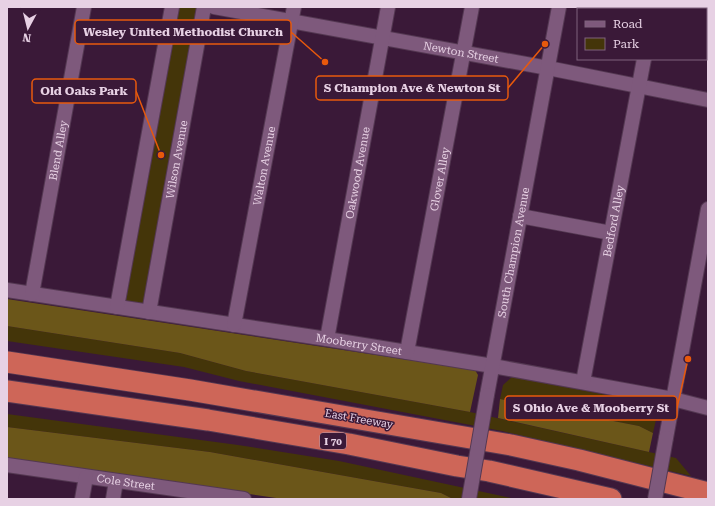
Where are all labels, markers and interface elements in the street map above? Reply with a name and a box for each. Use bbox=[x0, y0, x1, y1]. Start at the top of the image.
north arrow bbox=[8, 8, 48, 48]
legend bbox=[577, 8, 707, 60]
text: Road bbox=[613, 17, 643, 31]
callout: Wesley United Methodist Church bbox=[75, 20, 291, 44]
text: Wesley United Methodist Church bbox=[83, 25, 283, 39]
text: N bbox=[21, 30, 32, 44]
text: Park bbox=[613, 37, 640, 51]
street label: Newton Street bbox=[422, 39, 500, 65]
callout: S Champion Ave & Newton St bbox=[316, 76, 508, 100]
callout: Old Oaks Park bbox=[32, 79, 136, 103]
text: S Champion Ave & Newton St bbox=[324, 81, 500, 95]
text: Old Oaks Park bbox=[40, 84, 129, 98]
street label: Blend Alley bbox=[46, 119, 70, 181]
street label: Wilson Avenue bbox=[163, 119, 190, 200]
street label: Walton Avenue bbox=[250, 125, 278, 206]
street label: Oakwood Avenue bbox=[343, 126, 372, 220]
street label: Glover Alley bbox=[427, 145, 452, 212]
street label: Bedford Alley bbox=[600, 183, 627, 258]
street label: South Champion Avenue bbox=[495, 186, 532, 319]
street label: Mooberry Street bbox=[315, 331, 403, 358]
callout: S Ohio Ave & Mooberry St bbox=[505, 396, 677, 420]
text: S Ohio Ave & Mooberry St bbox=[513, 401, 669, 415]
street label: East Freeway bbox=[324, 407, 395, 431]
road number: I 70 bbox=[320, 433, 346, 449]
street label: Cole Street bbox=[96, 471, 156, 493]

